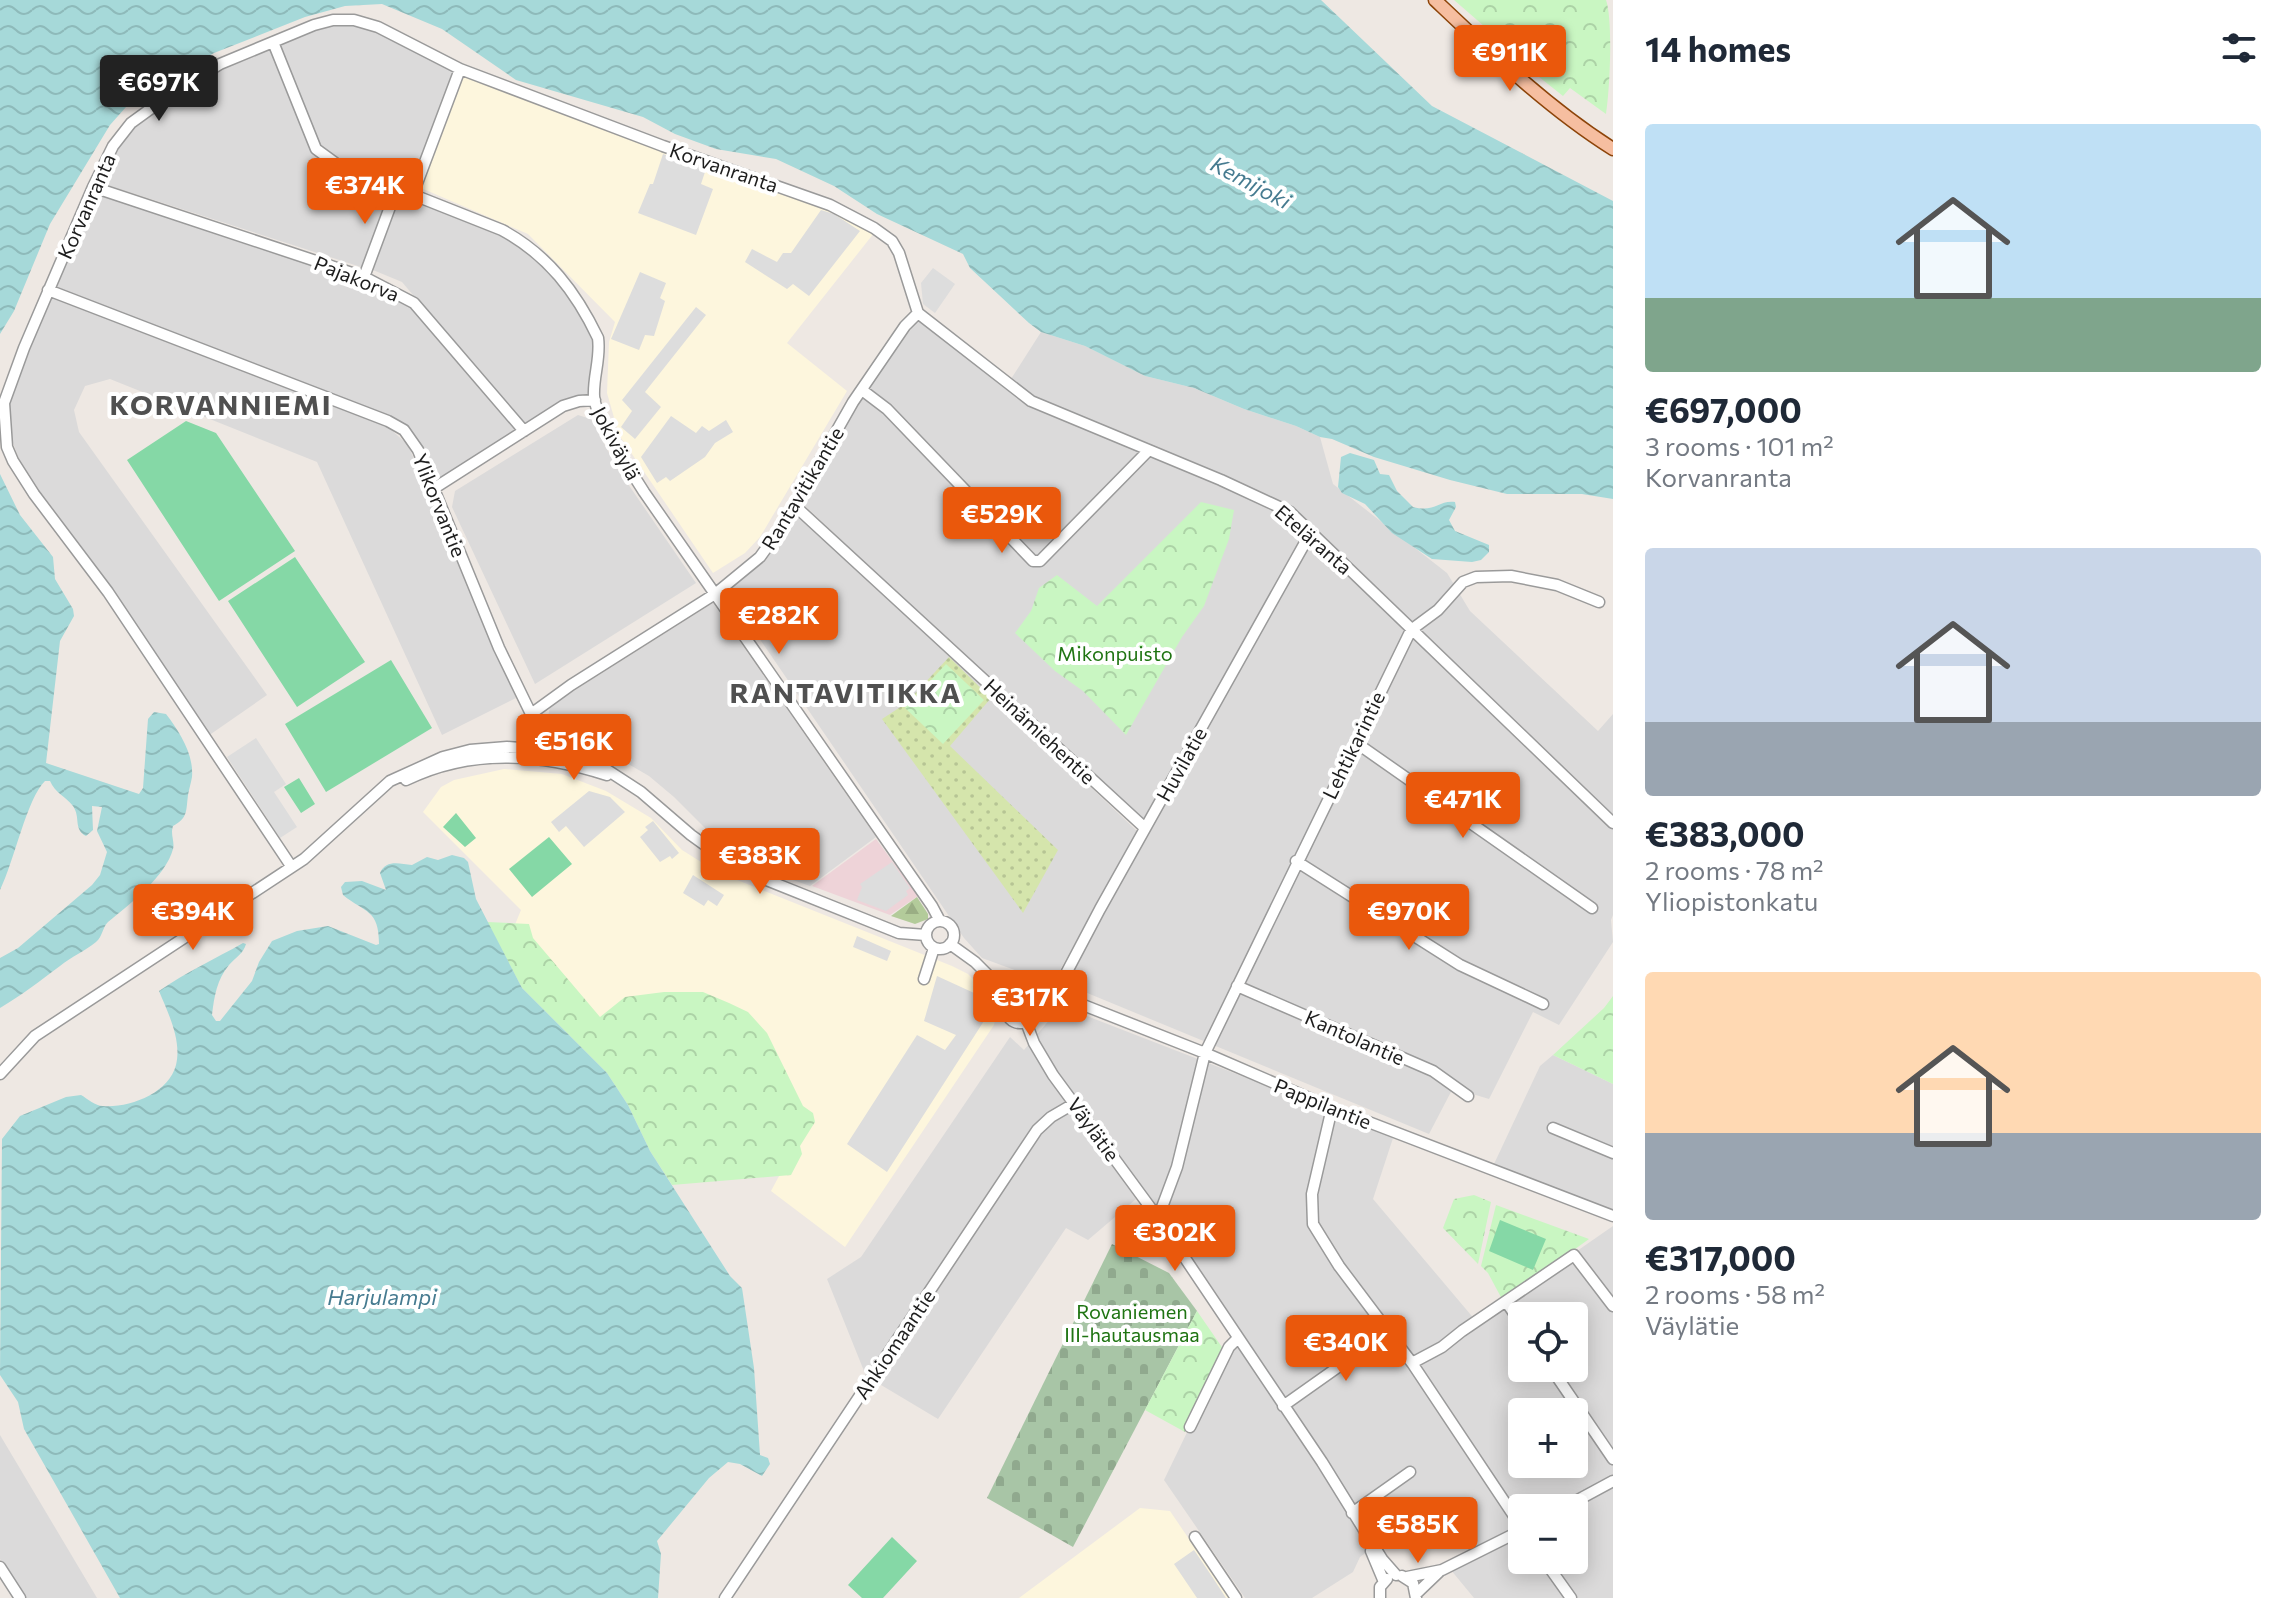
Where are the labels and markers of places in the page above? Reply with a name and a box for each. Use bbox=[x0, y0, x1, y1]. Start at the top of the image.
pin: €911K bbox=[1454, 25, 1566, 93]
pin: €697K bbox=[103, 55, 215, 123]
pin: €374K bbox=[309, 158, 421, 226]
pin: €529K bbox=[946, 487, 1058, 555]
pin: €282K bbox=[723, 588, 835, 656]
pin: €516K bbox=[518, 714, 630, 782]
pin: €471K bbox=[1407, 772, 1519, 840]
pin: €383K bbox=[704, 828, 816, 896]
pin: €394K bbox=[137, 884, 249, 952]
pin: €970K bbox=[1353, 884, 1465, 952]
pin: €317K bbox=[974, 970, 1086, 1038]
pin: €302K bbox=[1119, 1205, 1231, 1273]
pin: €340K bbox=[1290, 1315, 1402, 1383]
pin: €585K bbox=[1362, 1497, 1474, 1565]

